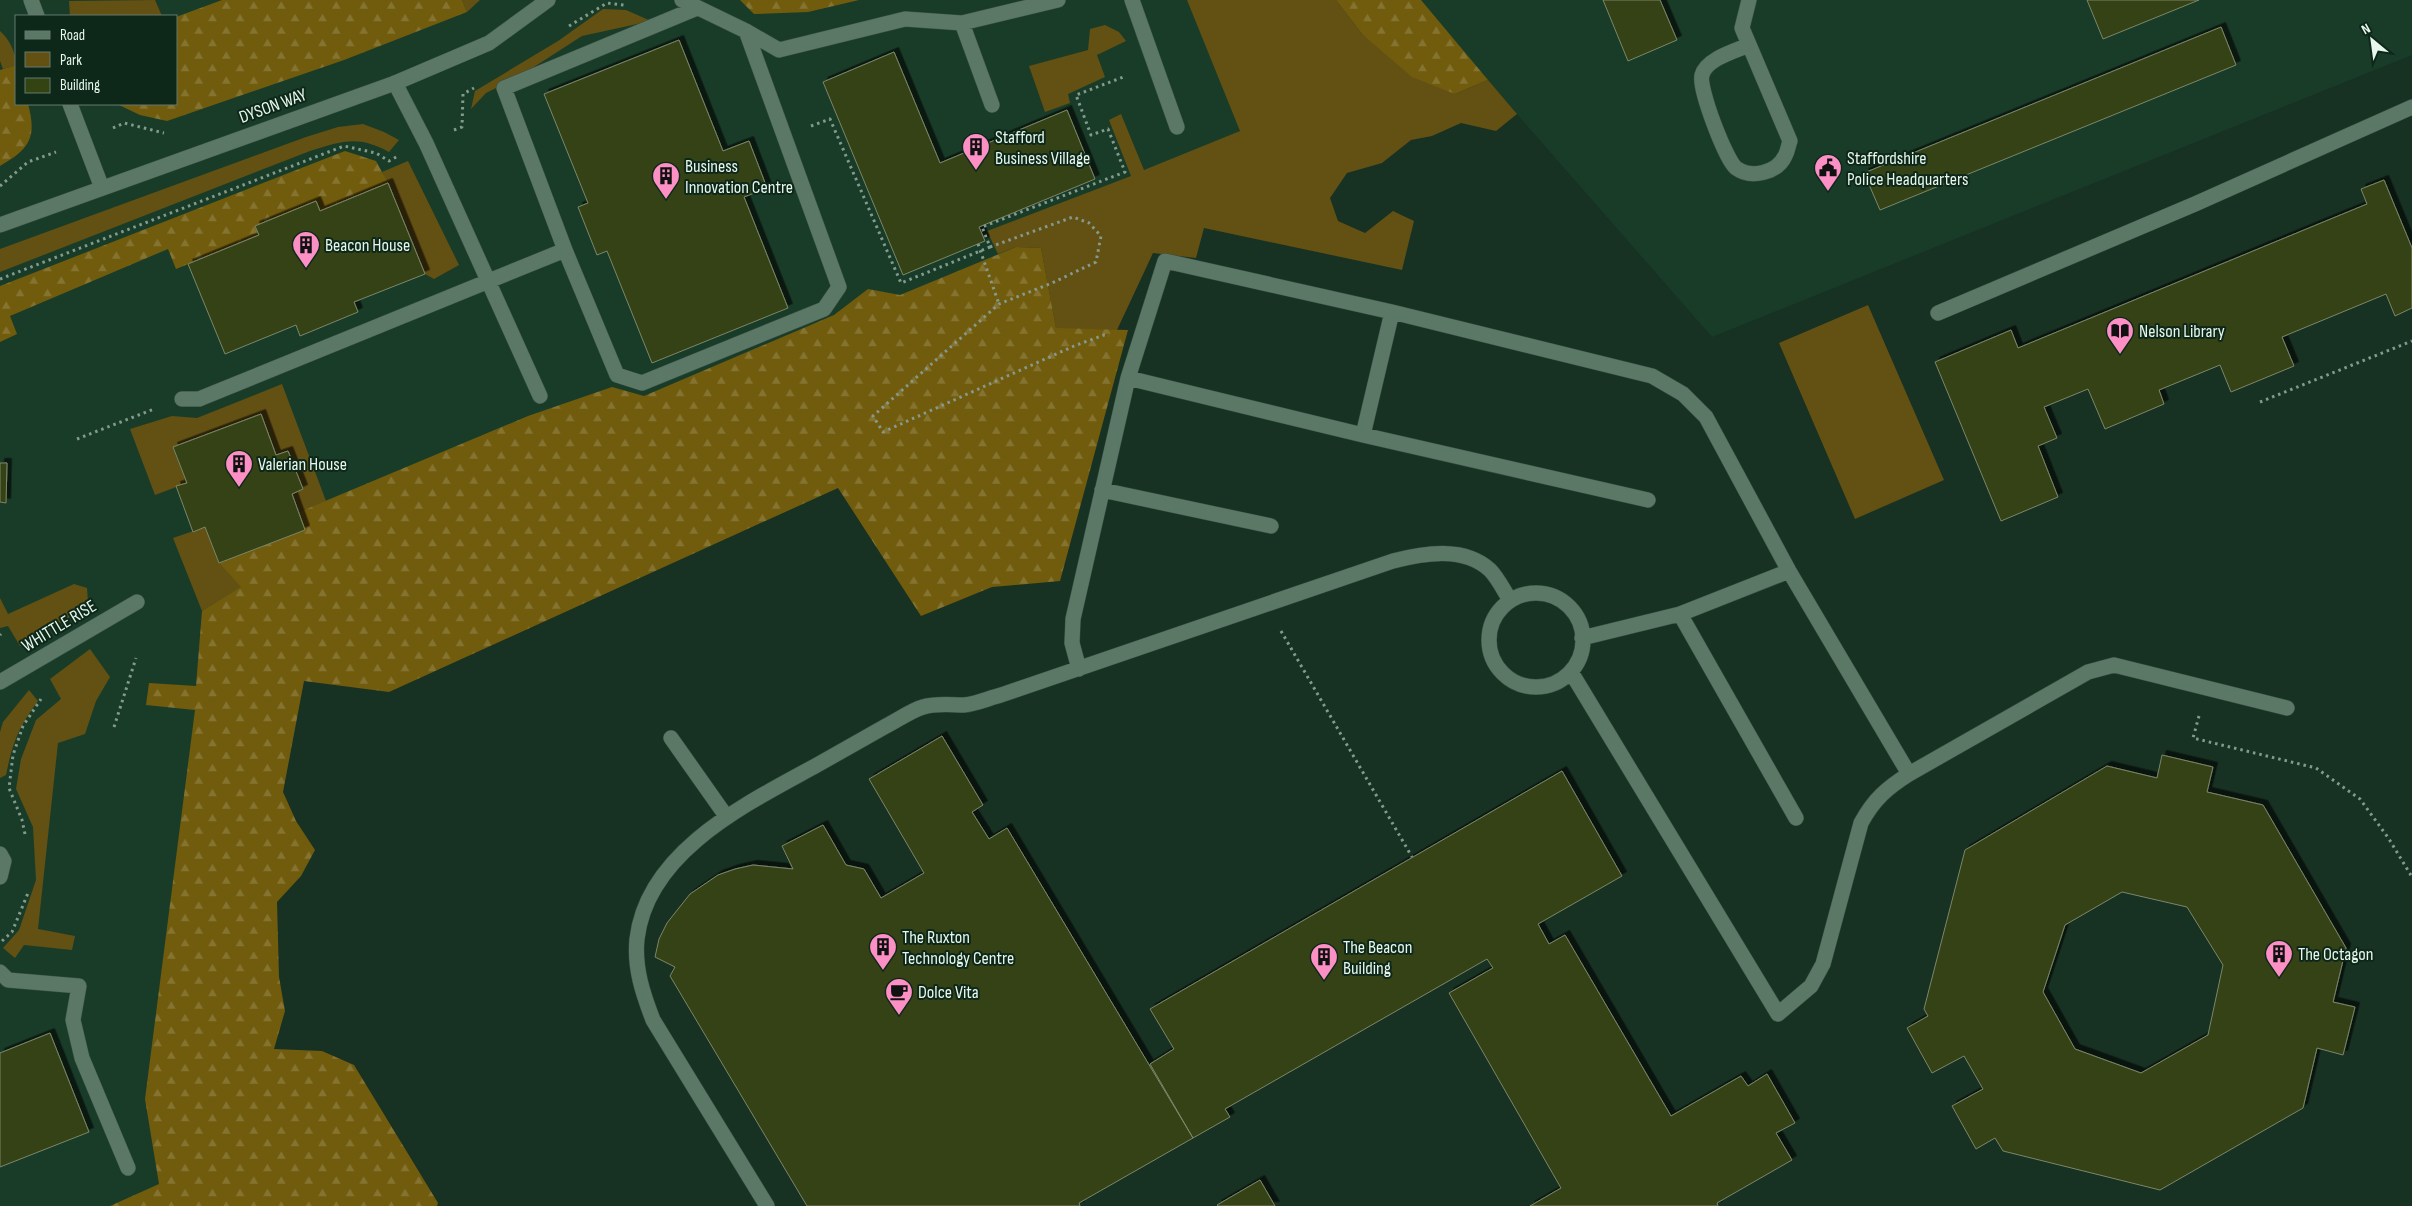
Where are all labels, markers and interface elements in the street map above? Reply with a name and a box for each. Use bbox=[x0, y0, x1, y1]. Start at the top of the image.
legend bbox=[15, 15, 178, 105]
north arrow bbox=[2347, 15, 2397, 65]
text: N bbox=[2359, 20, 2373, 38]
text: Road bbox=[60, 26, 85, 45]
text: Park bbox=[60, 51, 82, 70]
text: Building bbox=[60, 76, 100, 95]
street label: DYSON WAY bbox=[236, 84, 310, 128]
place label: Stafford Business Village bbox=[995, 127, 1090, 169]
building icon: Stafford Business Village bbox=[961, 132, 991, 171]
place label: Staffordshire Police Headquarters bbox=[1847, 148, 1968, 190]
public building icon: Staffordshire Police Headquarters bbox=[1813, 153, 1843, 192]
place label: Business Innovation Centre bbox=[685, 156, 793, 198]
building icon: Business Innovation Centre bbox=[651, 161, 681, 200]
building icon: Beacon House bbox=[291, 230, 321, 269]
place label: Beacon House bbox=[325, 235, 410, 256]
library icon: Nelson Library bbox=[2105, 316, 2135, 355]
place label: Nelson Library bbox=[2139, 321, 2225, 342]
building icon: Valerian House bbox=[224, 449, 254, 488]
place label: Valerian House bbox=[258, 454, 347, 475]
street label: WHITTLE RISE bbox=[18, 596, 100, 656]
place label: The Ruxton Technology Centre bbox=[902, 927, 1014, 969]
building icon: The Ruxton Technology Centre bbox=[868, 932, 898, 971]
place label: The Beacon Building bbox=[1343, 937, 1412, 979]
building icon: The Octagon bbox=[2264, 939, 2294, 978]
building icon: The Beacon Building bbox=[1309, 942, 1339, 981]
place label: The Octagon bbox=[2298, 944, 2374, 965]
cafe icon: Dolce Vita bbox=[884, 977, 914, 1016]
place label: Dolce Vita bbox=[918, 982, 979, 1003]

